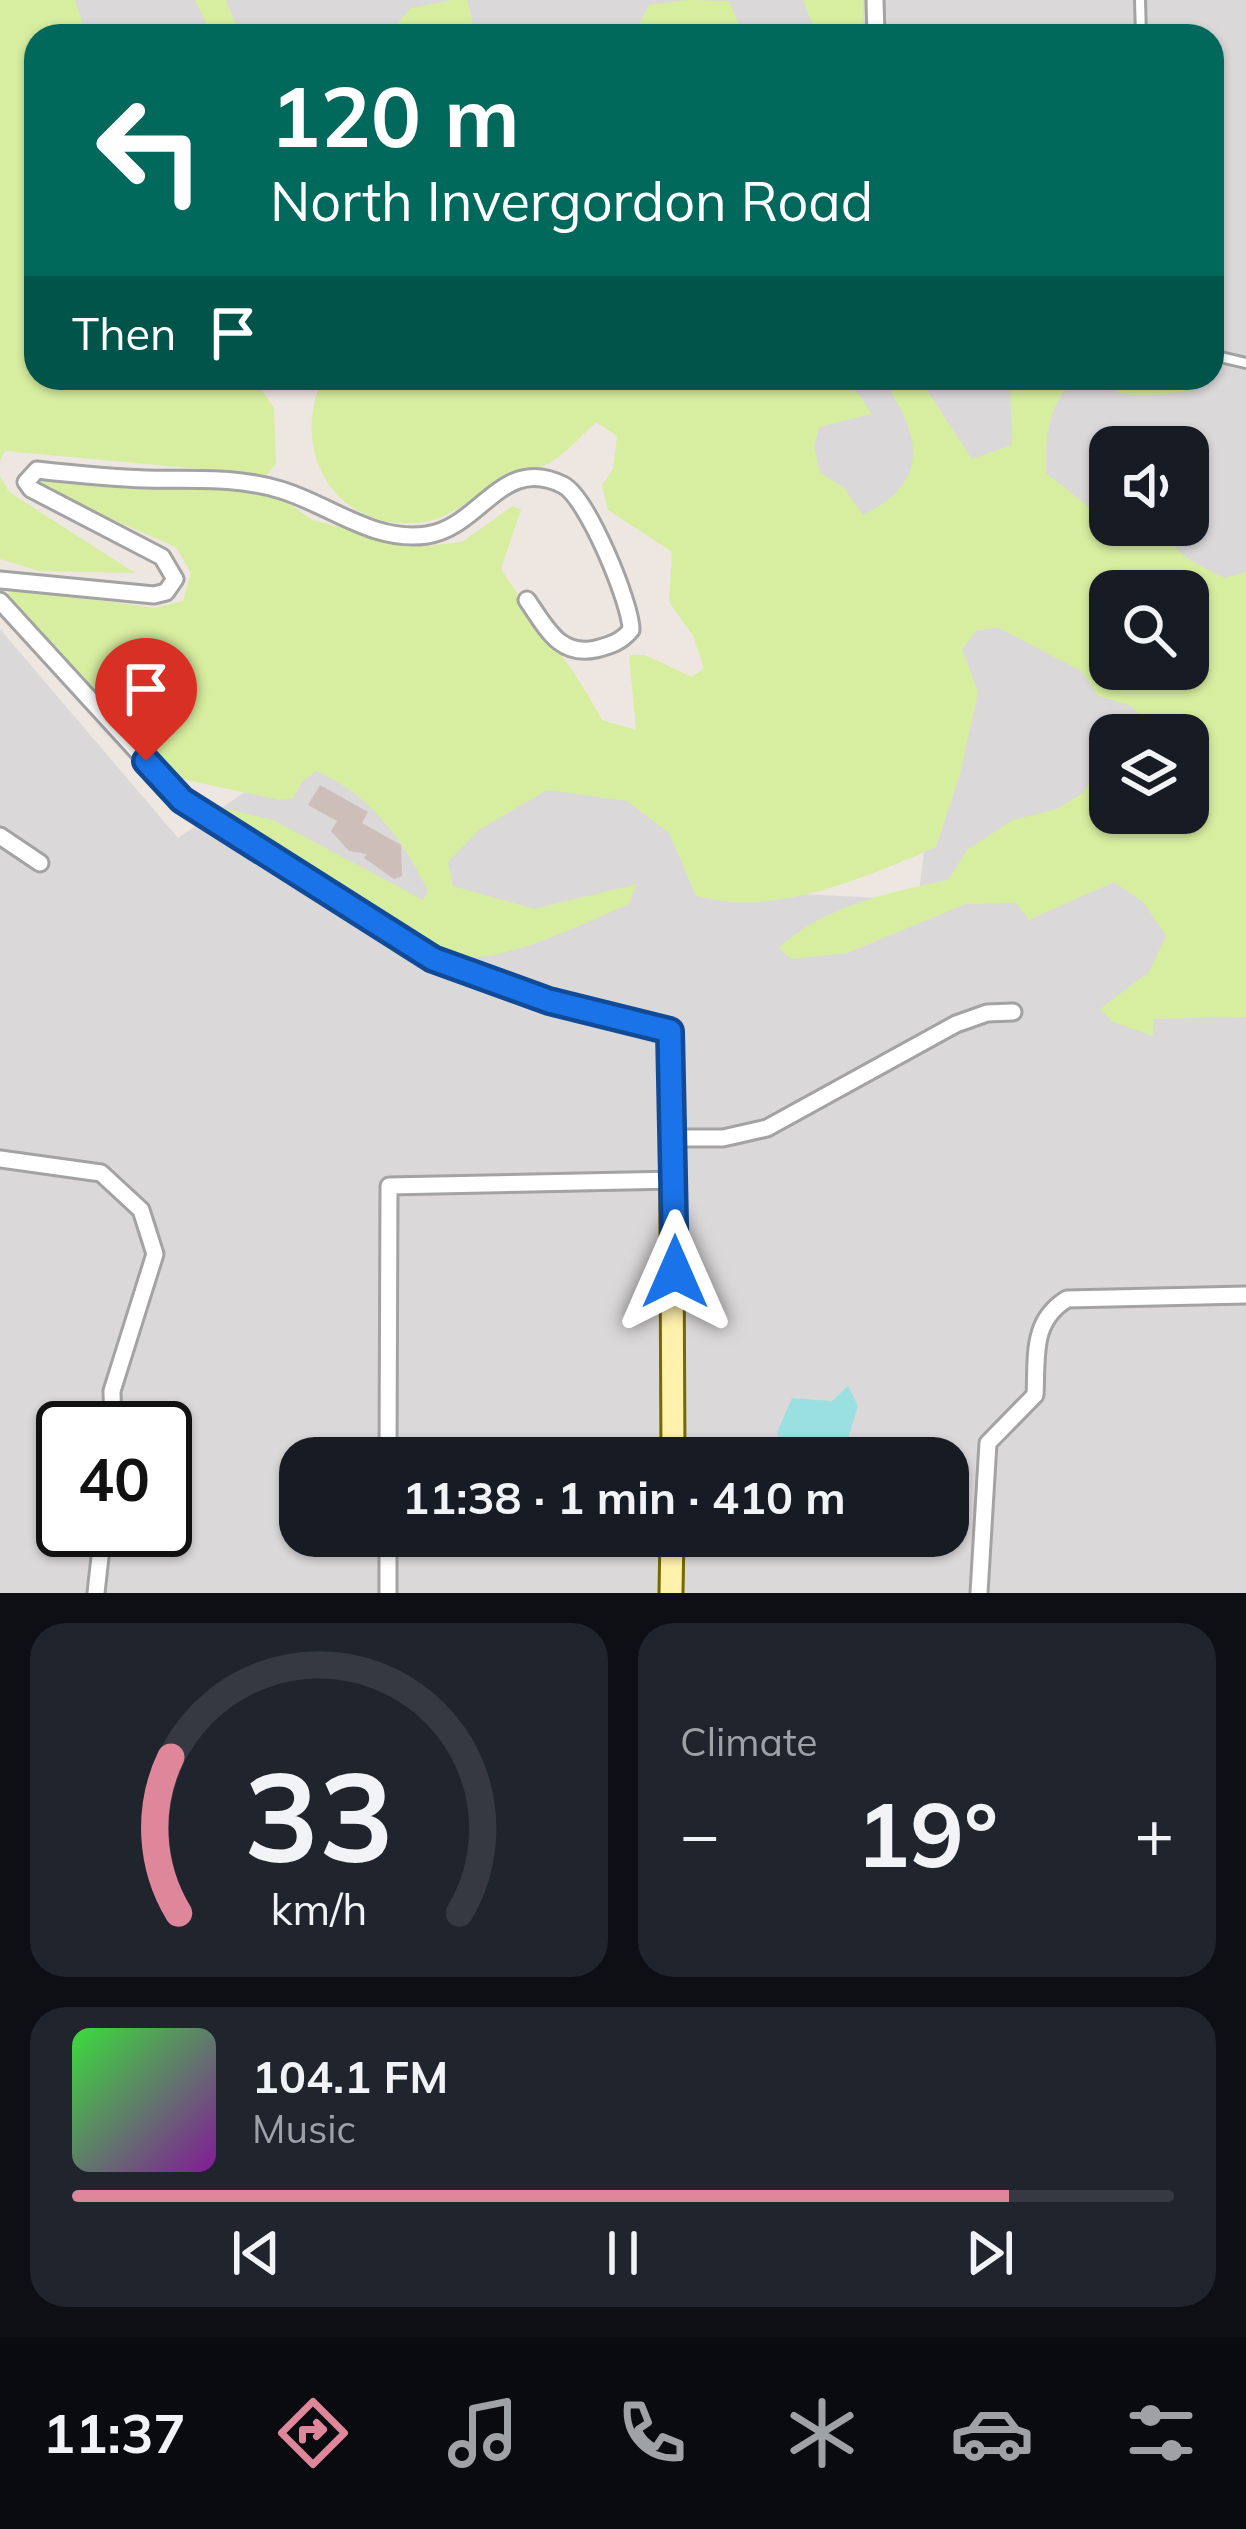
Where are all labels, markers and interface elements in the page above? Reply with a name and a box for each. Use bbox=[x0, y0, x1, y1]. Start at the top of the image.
text: 120 m bbox=[270, 63, 520, 168]
icon: left bbox=[72, 72, 228, 228]
text: North Invergordon Road bbox=[270, 167, 873, 235]
icon: arrive bbox=[200, 300, 266, 366]
text: Then bbox=[72, 305, 176, 361]
map controls bbox=[1089, 426, 1209, 834]
button: sound bbox=[1089, 426, 1209, 546]
button: search bbox=[1089, 570, 1209, 690]
pin bbox=[95, 638, 197, 761]
icon: arrive bbox=[113, 656, 179, 722]
button: layers bbox=[1089, 714, 1209, 834]
position arrow bbox=[612, 1209, 738, 1335]
speed limit sign: 40 bbox=[36, 1401, 192, 1557]
text: 11:38 · 1 min · 410 m bbox=[402, 1469, 846, 1525]
text: Climate bbox=[680, 1717, 818, 1766]
text: 33 bbox=[244, 1737, 394, 1893]
text: 19° bbox=[856, 1777, 998, 1890]
text: − bbox=[680, 1792, 720, 1875]
text: + bbox=[1134, 1792, 1174, 1875]
text: km/h bbox=[270, 1882, 368, 1936]
text: 104.1 FM bbox=[252, 2048, 448, 2104]
text: Music bbox=[252, 2104, 356, 2153]
icon: previous bbox=[223, 2220, 289, 2286]
icon: pause bbox=[590, 2220, 656, 2286]
icon: next bbox=[957, 2220, 1023, 2286]
icon: directions bbox=[271, 2391, 355, 2475]
icon: music bbox=[441, 2391, 525, 2475]
icon: phone bbox=[610, 2391, 694, 2475]
icon: climate bbox=[780, 2391, 864, 2475]
icon: car bbox=[950, 2391, 1034, 2475]
icon: filters bbox=[1119, 2391, 1203, 2475]
text: 11:37 bbox=[43, 2399, 186, 2467]

